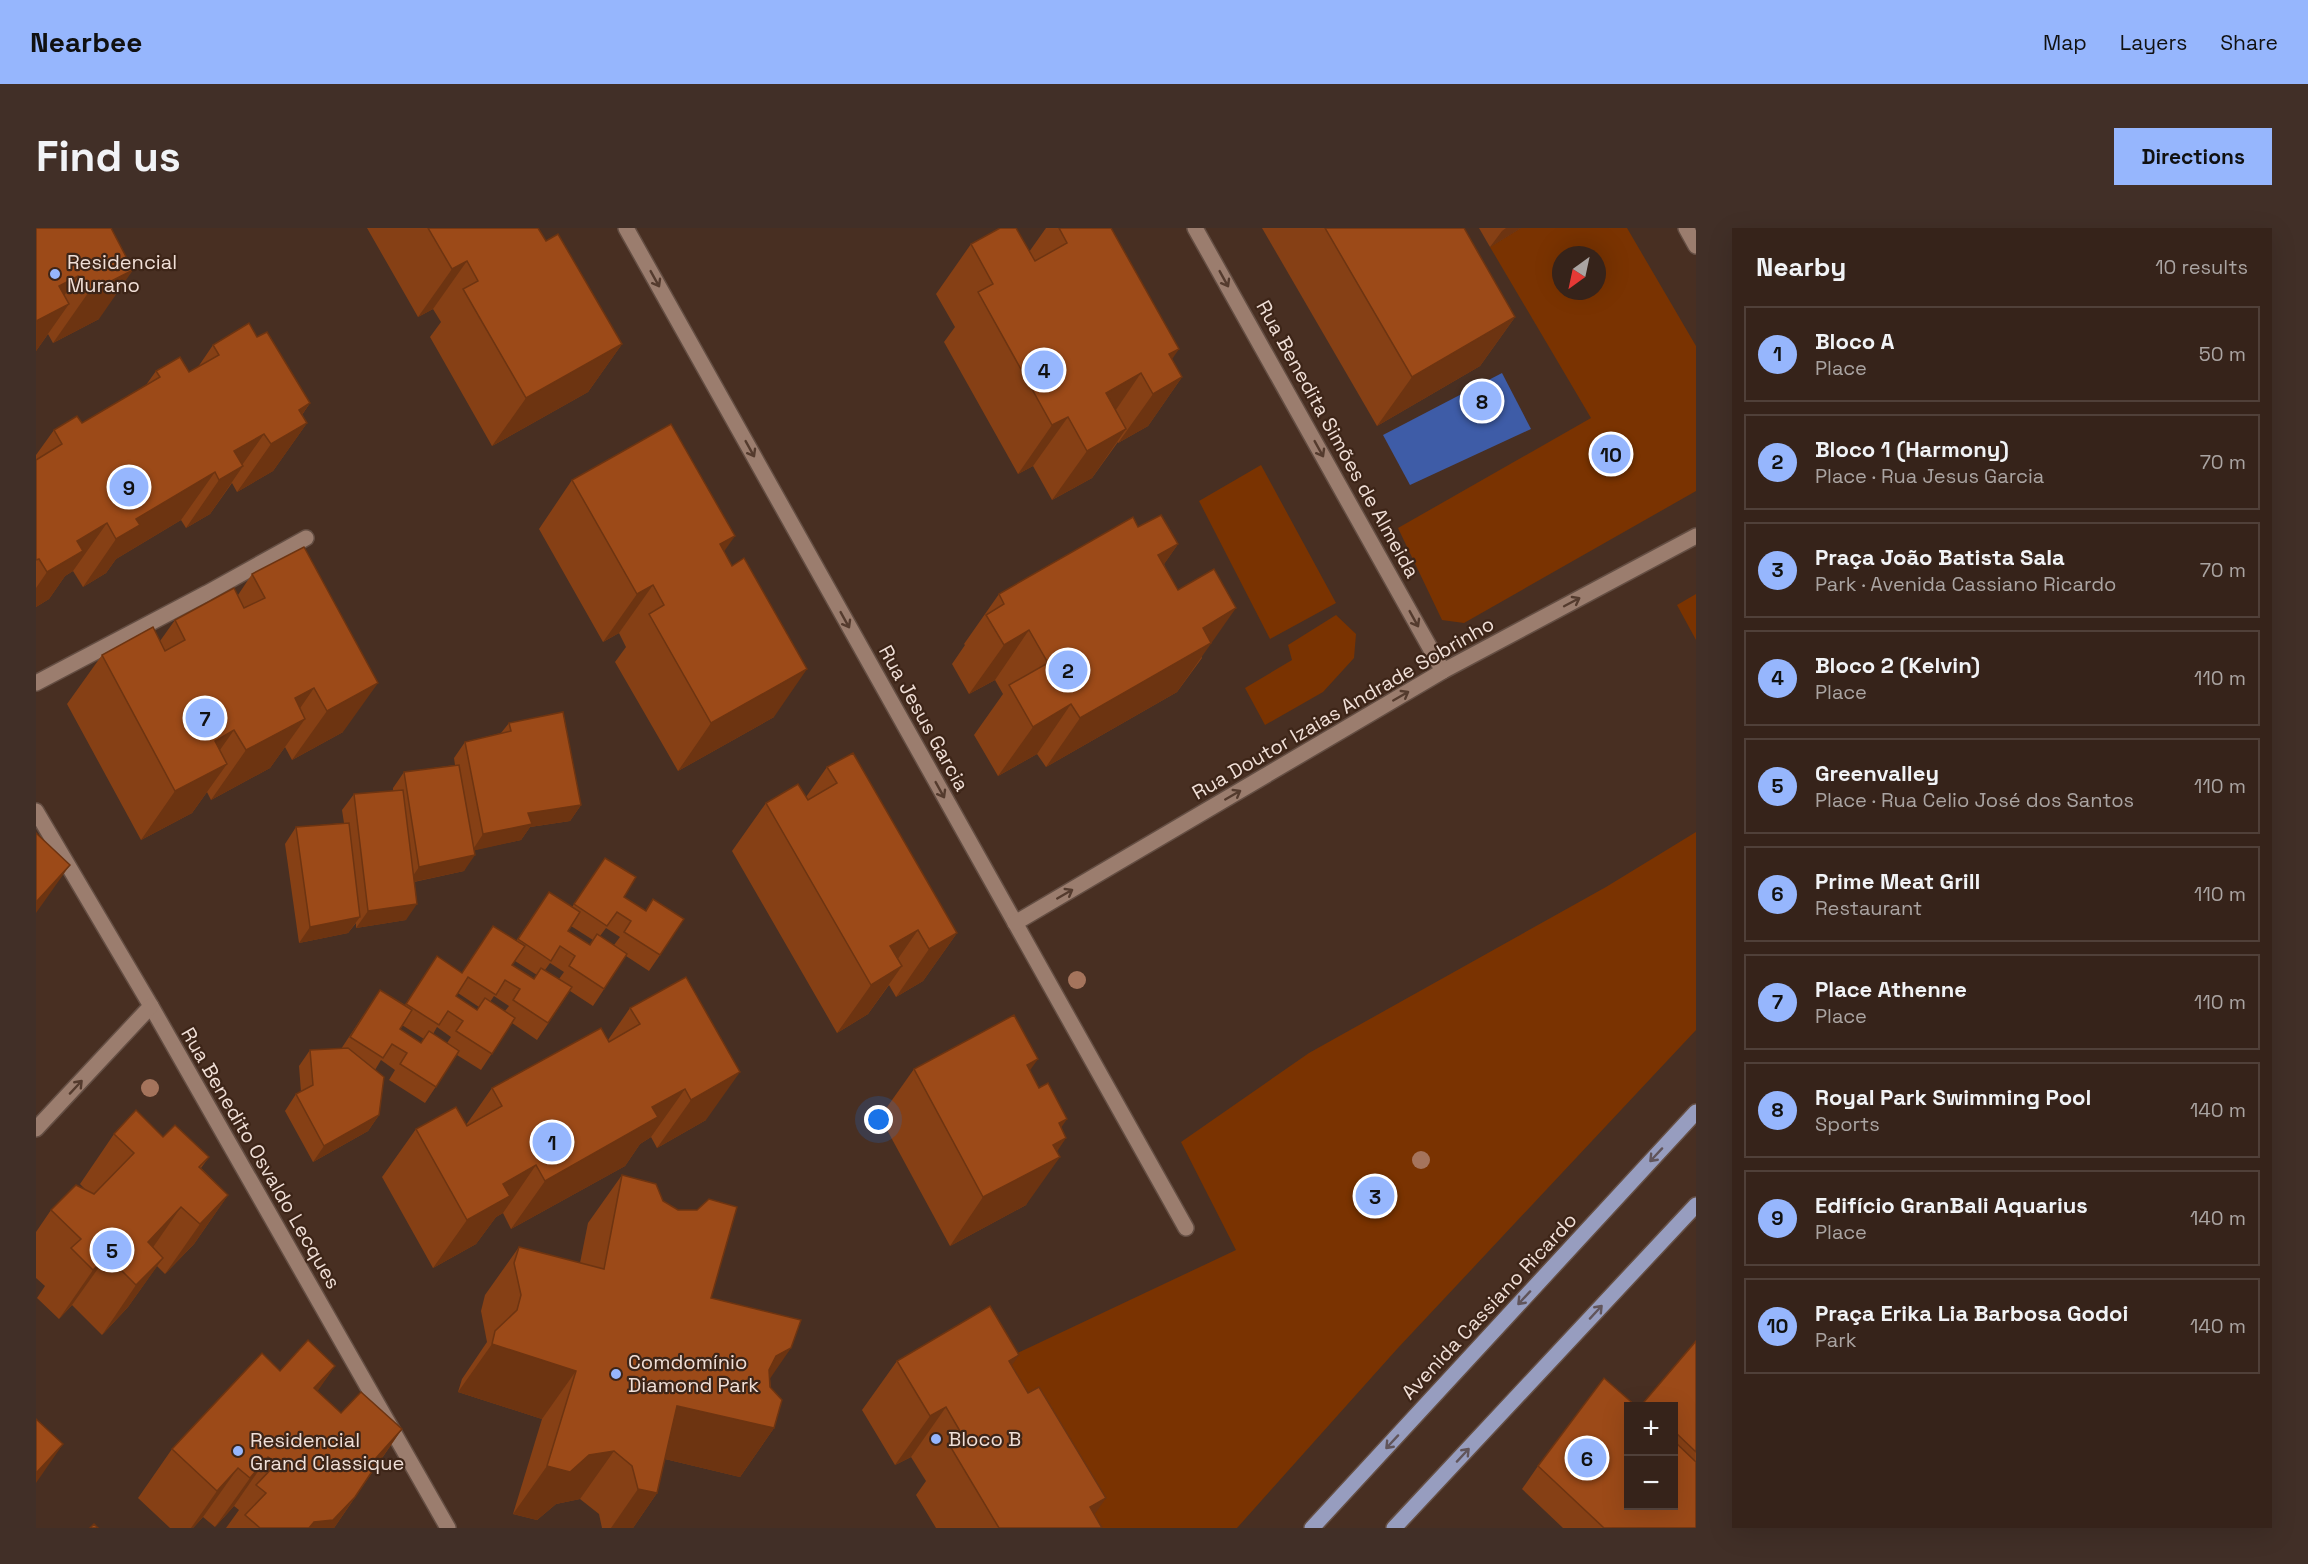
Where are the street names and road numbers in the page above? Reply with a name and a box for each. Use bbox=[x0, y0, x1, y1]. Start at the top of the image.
street label: Rua Benedita Simões de Almeida bbox=[1251, 295, 1425, 583]
street label: Rua Doutor Izaias Andrade Sobrinho bbox=[1187, 611, 1499, 805]
street label: Rua Jesus Garcia bbox=[873, 640, 975, 796]
street label: Rua Benedito Osvaldo Lecques bbox=[175, 1023, 347, 1293]
street label: Avenida Cassiano Ricardo bbox=[1396, 1207, 1582, 1405]

